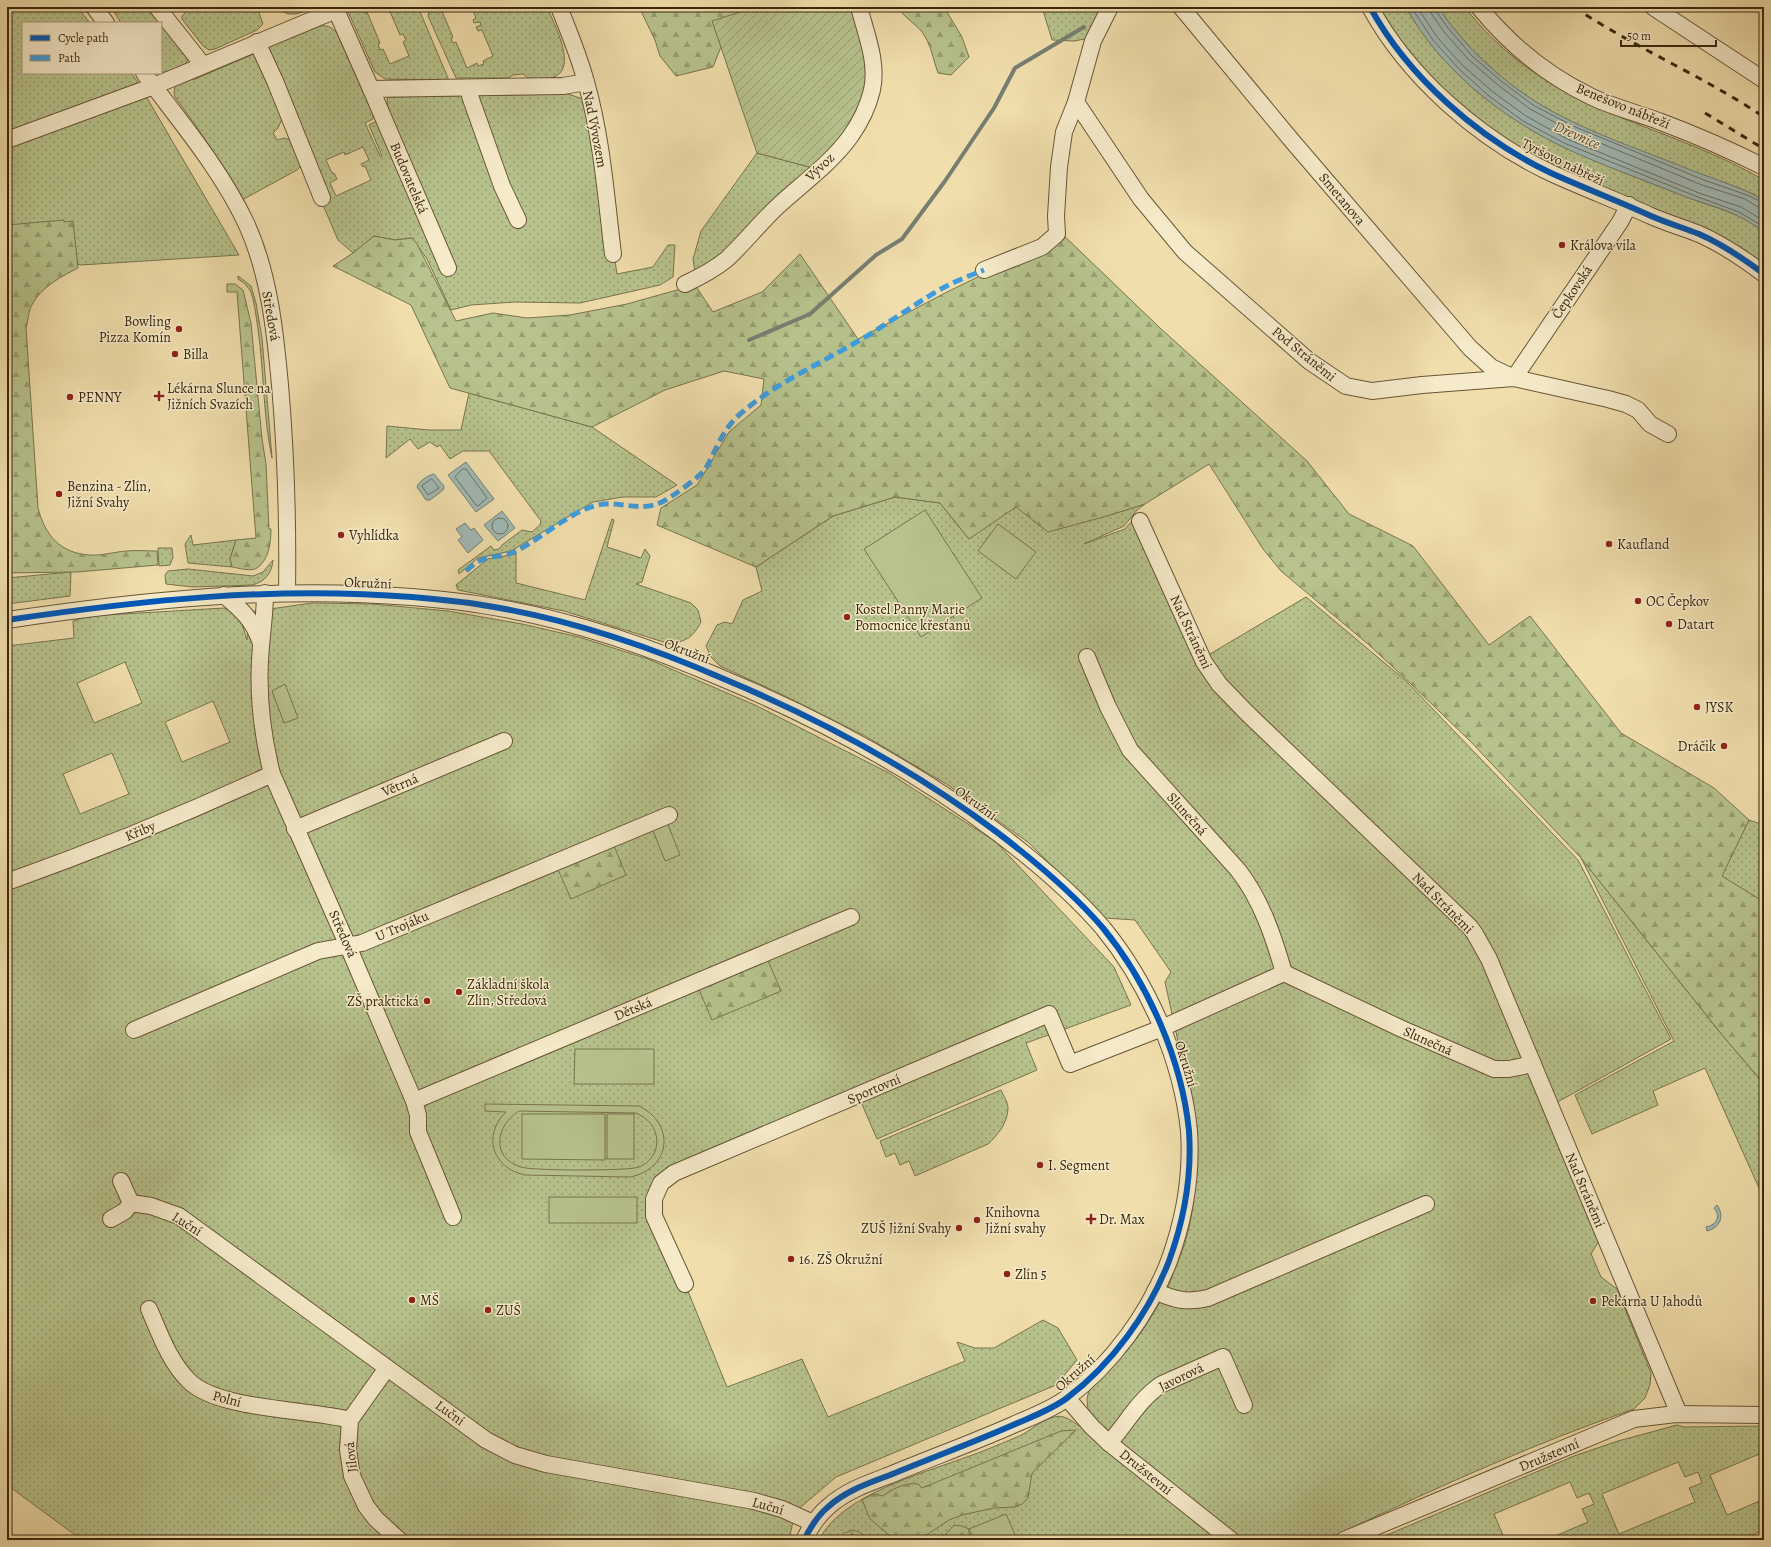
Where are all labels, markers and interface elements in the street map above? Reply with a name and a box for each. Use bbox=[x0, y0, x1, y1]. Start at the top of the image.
legend bbox=[22, 22, 162, 74]
scale bar bbox=[1621, 22, 1716, 48]
text: 50 m bbox=[1627, 28, 1651, 44]
text: Cycle path bbox=[58, 30, 109, 46]
text: Path bbox=[58, 50, 81, 66]
street label: Benešovo nábřeží bbox=[1573, 79, 1673, 134]
street label: Nad Vývozem bbox=[578, 89, 612, 170]
water label: Dřevnice bbox=[1551, 116, 1604, 154]
street label: Tyršovo nábřeží bbox=[1518, 134, 1608, 190]
street label: Budovatelská bbox=[385, 139, 433, 217]
street label: Vývoz bbox=[801, 148, 839, 186]
street label: Smetanova bbox=[1314, 169, 1370, 230]
place label: Králova vila bbox=[1570, 236, 1637, 255]
marker: Králova vila bbox=[1557, 240, 1567, 250]
street label: Čepkovská bbox=[1547, 261, 1597, 322]
street label: Středová bbox=[257, 290, 285, 343]
place label: Bowling Pizza Komín bbox=[99, 312, 171, 347]
street label: Pod Stráněmi bbox=[1268, 322, 1340, 386]
marker: Bowling Pizza Komín bbox=[174, 324, 184, 334]
place label: Billa bbox=[183, 345, 209, 364]
marker: Billa bbox=[170, 349, 180, 359]
place label: Lékárna Slunce na Jižních Svazích bbox=[167, 379, 271, 414]
place label: PENNY bbox=[78, 388, 122, 407]
marker: Lékárna Slunce na Jižních Svazích bbox=[154, 391, 164, 401]
marker: PENNY bbox=[65, 392, 75, 402]
place label: Benzina - Zlín, Jižní Svahy bbox=[67, 477, 151, 512]
marker: Benzina - Zlín, Jižní Svahy bbox=[54, 489, 64, 499]
place label: Vyhlídka bbox=[348, 526, 399, 545]
marker: Vyhlídka bbox=[336, 530, 346, 540]
place label: Kaufland bbox=[1617, 535, 1670, 554]
marker: Kaufland bbox=[1604, 539, 1614, 549]
street label: Okružní bbox=[344, 573, 392, 593]
street label: Nad Stráněmi bbox=[1165, 592, 1217, 672]
place label: OC Čepkov bbox=[1646, 592, 1710, 611]
marker: OC Čepkov bbox=[1633, 596, 1643, 606]
place label: Kostel Panny Marie Pomocnice křesťanů bbox=[855, 600, 971, 635]
marker: Kostel Panny Marie Pomocnice křesťanů bbox=[842, 612, 852, 622]
place label: Datart bbox=[1677, 615, 1715, 634]
marker: Datart bbox=[1664, 619, 1674, 629]
street label: Okružní bbox=[661, 634, 713, 668]
place label: JYSK bbox=[1705, 698, 1734, 717]
marker: JYSK bbox=[1692, 702, 1702, 712]
place label: Dráčik bbox=[1678, 737, 1716, 756]
marker: Dráčik bbox=[1719, 741, 1729, 751]
street label: Větrná bbox=[378, 769, 422, 802]
street label: Okružní bbox=[951, 781, 1001, 825]
street label: Slunečná bbox=[1162, 788, 1212, 840]
street label: Křiby bbox=[122, 816, 159, 846]
street label: Nad Stráněmi bbox=[1408, 868, 1478, 938]
street label: U Trojáku bbox=[372, 906, 432, 946]
street label: Středová bbox=[324, 907, 362, 961]
place label: Základní škola Zlín, Středová bbox=[467, 975, 550, 1010]
marker: Základní škola Zlín, Středová bbox=[454, 987, 464, 997]
place label: ZŠ praktická bbox=[347, 992, 419, 1011]
street label: Dětská bbox=[611, 992, 655, 1025]
marker: ZŠ praktická bbox=[422, 996, 432, 1006]
street label: Slunečná bbox=[1400, 1022, 1456, 1061]
street label: Okružní bbox=[1170, 1038, 1202, 1090]
street label: Sportovní bbox=[844, 1069, 904, 1109]
street label: Nad Stráněmi bbox=[1561, 1149, 1609, 1231]
place label: I. Segment bbox=[1048, 1156, 1110, 1175]
marker: I. Segment bbox=[1035, 1160, 1045, 1170]
place label: Knihovna Jižní svahy bbox=[985, 1203, 1046, 1238]
street label: Luční bbox=[168, 1207, 206, 1241]
place label: Dr. Max bbox=[1099, 1210, 1145, 1229]
marker: Dr. Max bbox=[1086, 1214, 1096, 1224]
marker: Knihovna Jižní svahy bbox=[972, 1215, 982, 1225]
place label: ZUŠ Jižní Svahy bbox=[861, 1219, 952, 1238]
marker: ZUŠ Jižní Svahy bbox=[954, 1223, 964, 1233]
place label: 16. ZŠ Okružní bbox=[799, 1250, 883, 1269]
marker: 16. ZŠ Okružní bbox=[786, 1254, 796, 1264]
place label: Zlín 5 bbox=[1015, 1265, 1047, 1284]
marker: Zlín 5 bbox=[1002, 1269, 1012, 1279]
place label: MŠ bbox=[420, 1291, 439, 1310]
place label: Pekárna U Jahodů bbox=[1601, 1292, 1703, 1311]
marker: MŠ bbox=[407, 1295, 417, 1305]
marker: Pekárna U Jahodů bbox=[1588, 1296, 1598, 1306]
place label: ZUŠ bbox=[496, 1301, 521, 1320]
marker: ZUŠ bbox=[483, 1305, 493, 1315]
street label: Okružní bbox=[1051, 1350, 1099, 1396]
street label: Javorová bbox=[1155, 1358, 1207, 1396]
street label: Polní bbox=[210, 1386, 244, 1412]
street label: Luční bbox=[431, 1396, 469, 1430]
street label: Družstevní bbox=[1516, 1434, 1582, 1476]
street label: Jílová bbox=[340, 1440, 362, 1473]
street label: Družstevní bbox=[1115, 1445, 1177, 1499]
street label: Luční bbox=[750, 1492, 786, 1520]

